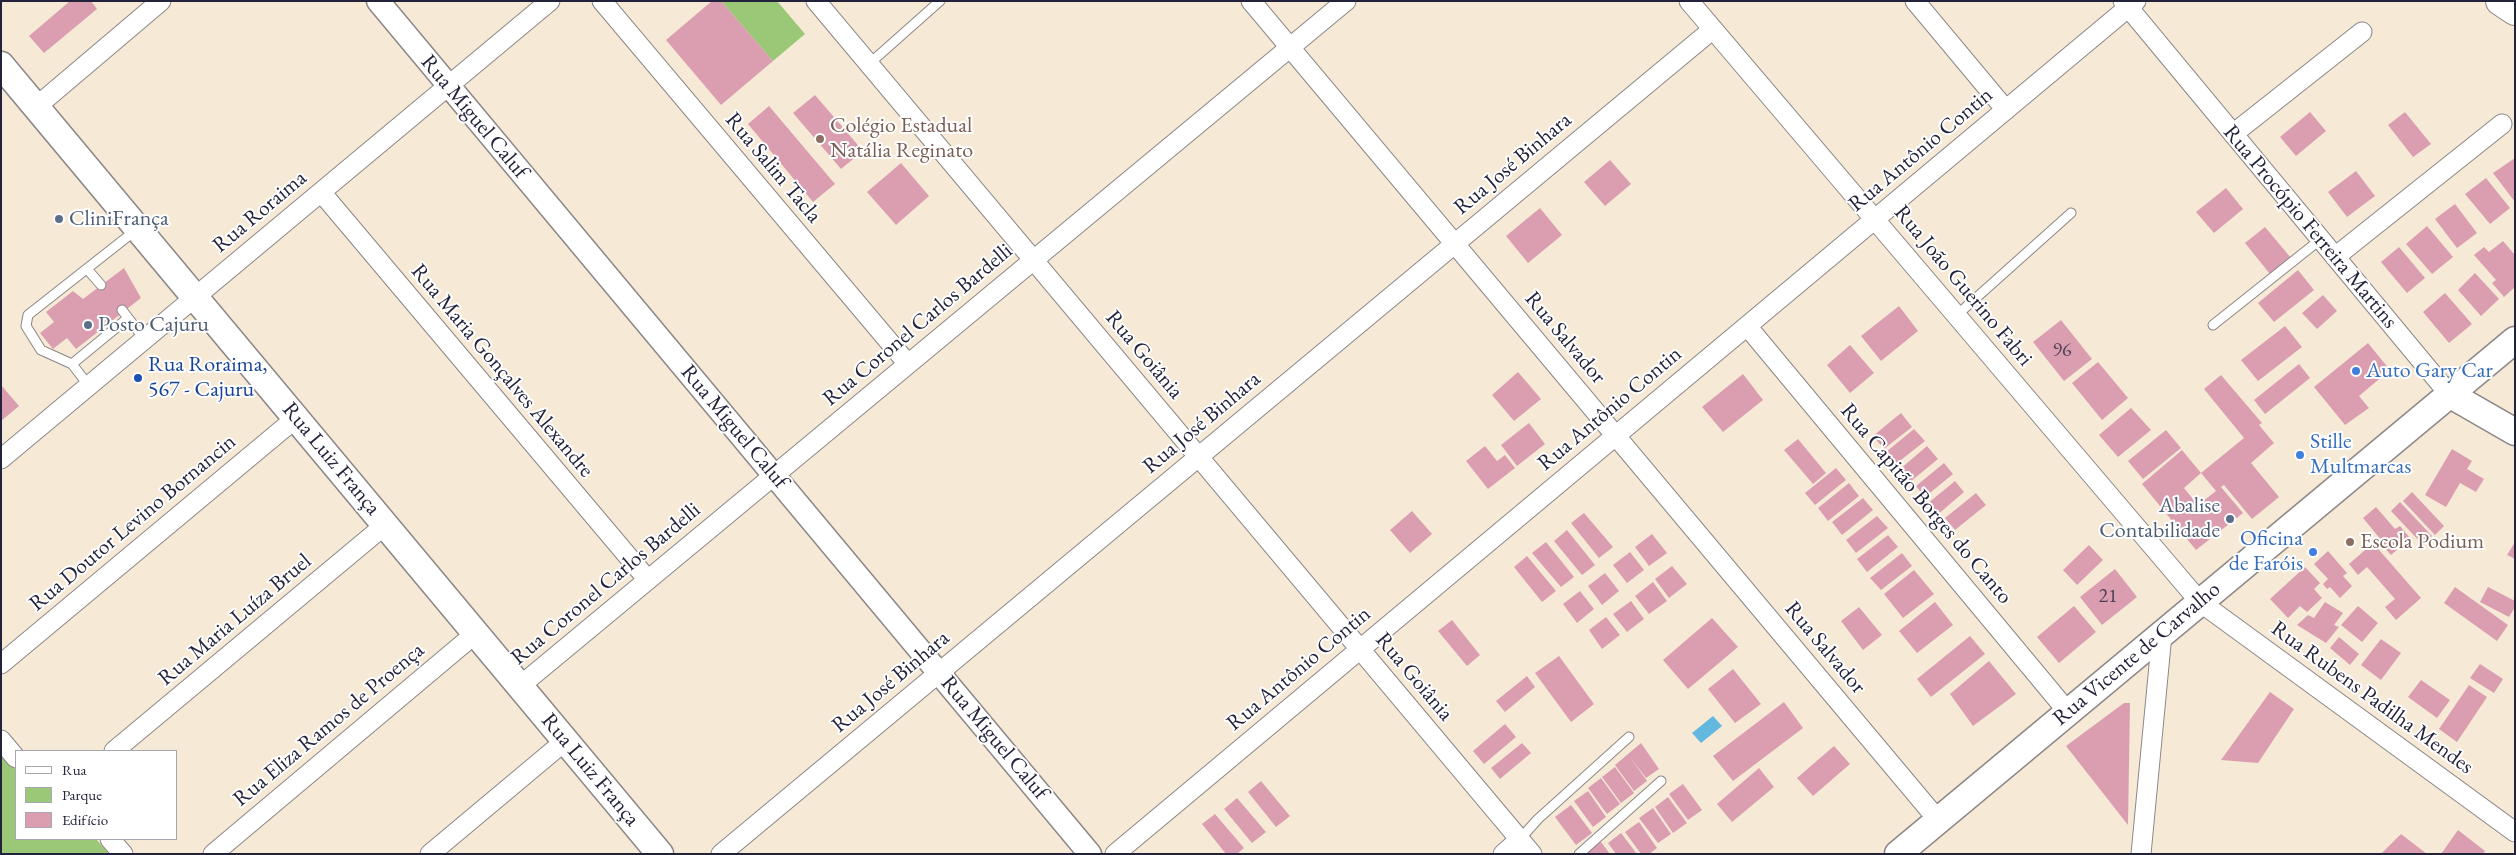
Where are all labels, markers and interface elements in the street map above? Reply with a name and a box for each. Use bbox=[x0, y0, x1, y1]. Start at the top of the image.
street label: Rua Miguel Caluf bbox=[415, 50, 533, 184]
street label: Rua Antônio Contin bbox=[1844, 82, 1998, 218]
street label: Rua Salim Tacla bbox=[719, 107, 827, 229]
street label: Rua José Binhara bbox=[1449, 107, 1577, 221]
place label: Colégio Estadual Natália Reginato bbox=[830, 113, 973, 164]
street label: Rua Procópio Ferreira Martins bbox=[2217, 120, 2403, 334]
marker: Colégio Estadual Natália Reginato bbox=[814, 133, 826, 145]
street label: Rua Roraima bbox=[208, 165, 312, 259]
street label: Rua João Guerino Fabri bbox=[1888, 200, 2038, 372]
place label: CliniFrança bbox=[69, 206, 169, 232]
marker: CliniFrança bbox=[53, 213, 65, 225]
street label: Rua Coronel Carlos Bardelli bbox=[818, 238, 1018, 412]
street label: Rua Maria Gonçalves Alexandre bbox=[405, 259, 599, 483]
street label: Rua Salvador bbox=[1519, 287, 1611, 389]
street label: Rua Goiânia bbox=[1099, 305, 1189, 405]
place label: Posto Cajuru bbox=[98, 312, 209, 338]
marker: Posto Cajuru bbox=[82, 319, 94, 331]
house number: 96 bbox=[2052, 339, 2072, 363]
street label: Rua Antônio Contin bbox=[1533, 341, 1687, 477]
place label: Rua Roraima, 567 - Cajuru bbox=[148, 352, 268, 404]
place label: Auto Gary Car bbox=[2366, 358, 2493, 384]
street label: Rua Miguel Caluf bbox=[675, 360, 793, 494]
marker: Auto Gary Car bbox=[2350, 365, 2362, 377]
street label: Rua José Binhara bbox=[1138, 366, 1266, 480]
marker: Rua Roraima, 567 - Cajuru bbox=[132, 372, 144, 384]
street label: Rua Luiz França bbox=[276, 397, 386, 521]
street label: Rua Capitão Borges do Canto bbox=[1834, 398, 2018, 610]
street label: Rua Doutor Levino Bornancin bbox=[24, 429, 242, 617]
place label: Stille Multmarcas bbox=[2310, 429, 2411, 481]
marker: Stille Multmarcas bbox=[2294, 449, 2306, 461]
place label: Abalise Contabilidade bbox=[2099, 493, 2220, 544]
street label: Rua Coronel Carlos Bardelli bbox=[506, 497, 706, 671]
marker: Abalise Contabilidade bbox=[2224, 513, 2236, 525]
place label: Oficina de Faróis bbox=[2229, 526, 2303, 578]
place label: Escola Podium bbox=[2360, 529, 2484, 555]
marker: Escola Podium bbox=[2344, 536, 2356, 548]
marker: Oficina de Faróis bbox=[2307, 546, 2319, 558]
street label: Rua Maria Luíza Bruel bbox=[153, 548, 317, 692]
street label: Rua Vicente de Carvalho bbox=[2048, 576, 2226, 732]
house number: 21 bbox=[2098, 585, 2118, 609]
street label: Rua Salvador bbox=[1779, 597, 1871, 699]
street label: Rua Antônio Contin bbox=[1222, 601, 1376, 737]
street label: Rua Rubens Padilha Mendes bbox=[2266, 616, 2478, 780]
street label: Rua José Binhara bbox=[827, 625, 955, 739]
street label: Rua Goiânia bbox=[1369, 627, 1459, 727]
street label: Rua Eliza Ramos de Proença bbox=[228, 637, 430, 813]
street label: Rua Miguel Caluf bbox=[935, 671, 1053, 805]
street label: Rua Luiz França bbox=[535, 708, 645, 832]
legend bbox=[15, 750, 178, 840]
text: Rua bbox=[62, 760, 87, 779]
text: Parque bbox=[62, 785, 102, 804]
text: Edifício bbox=[62, 810, 108, 829]

